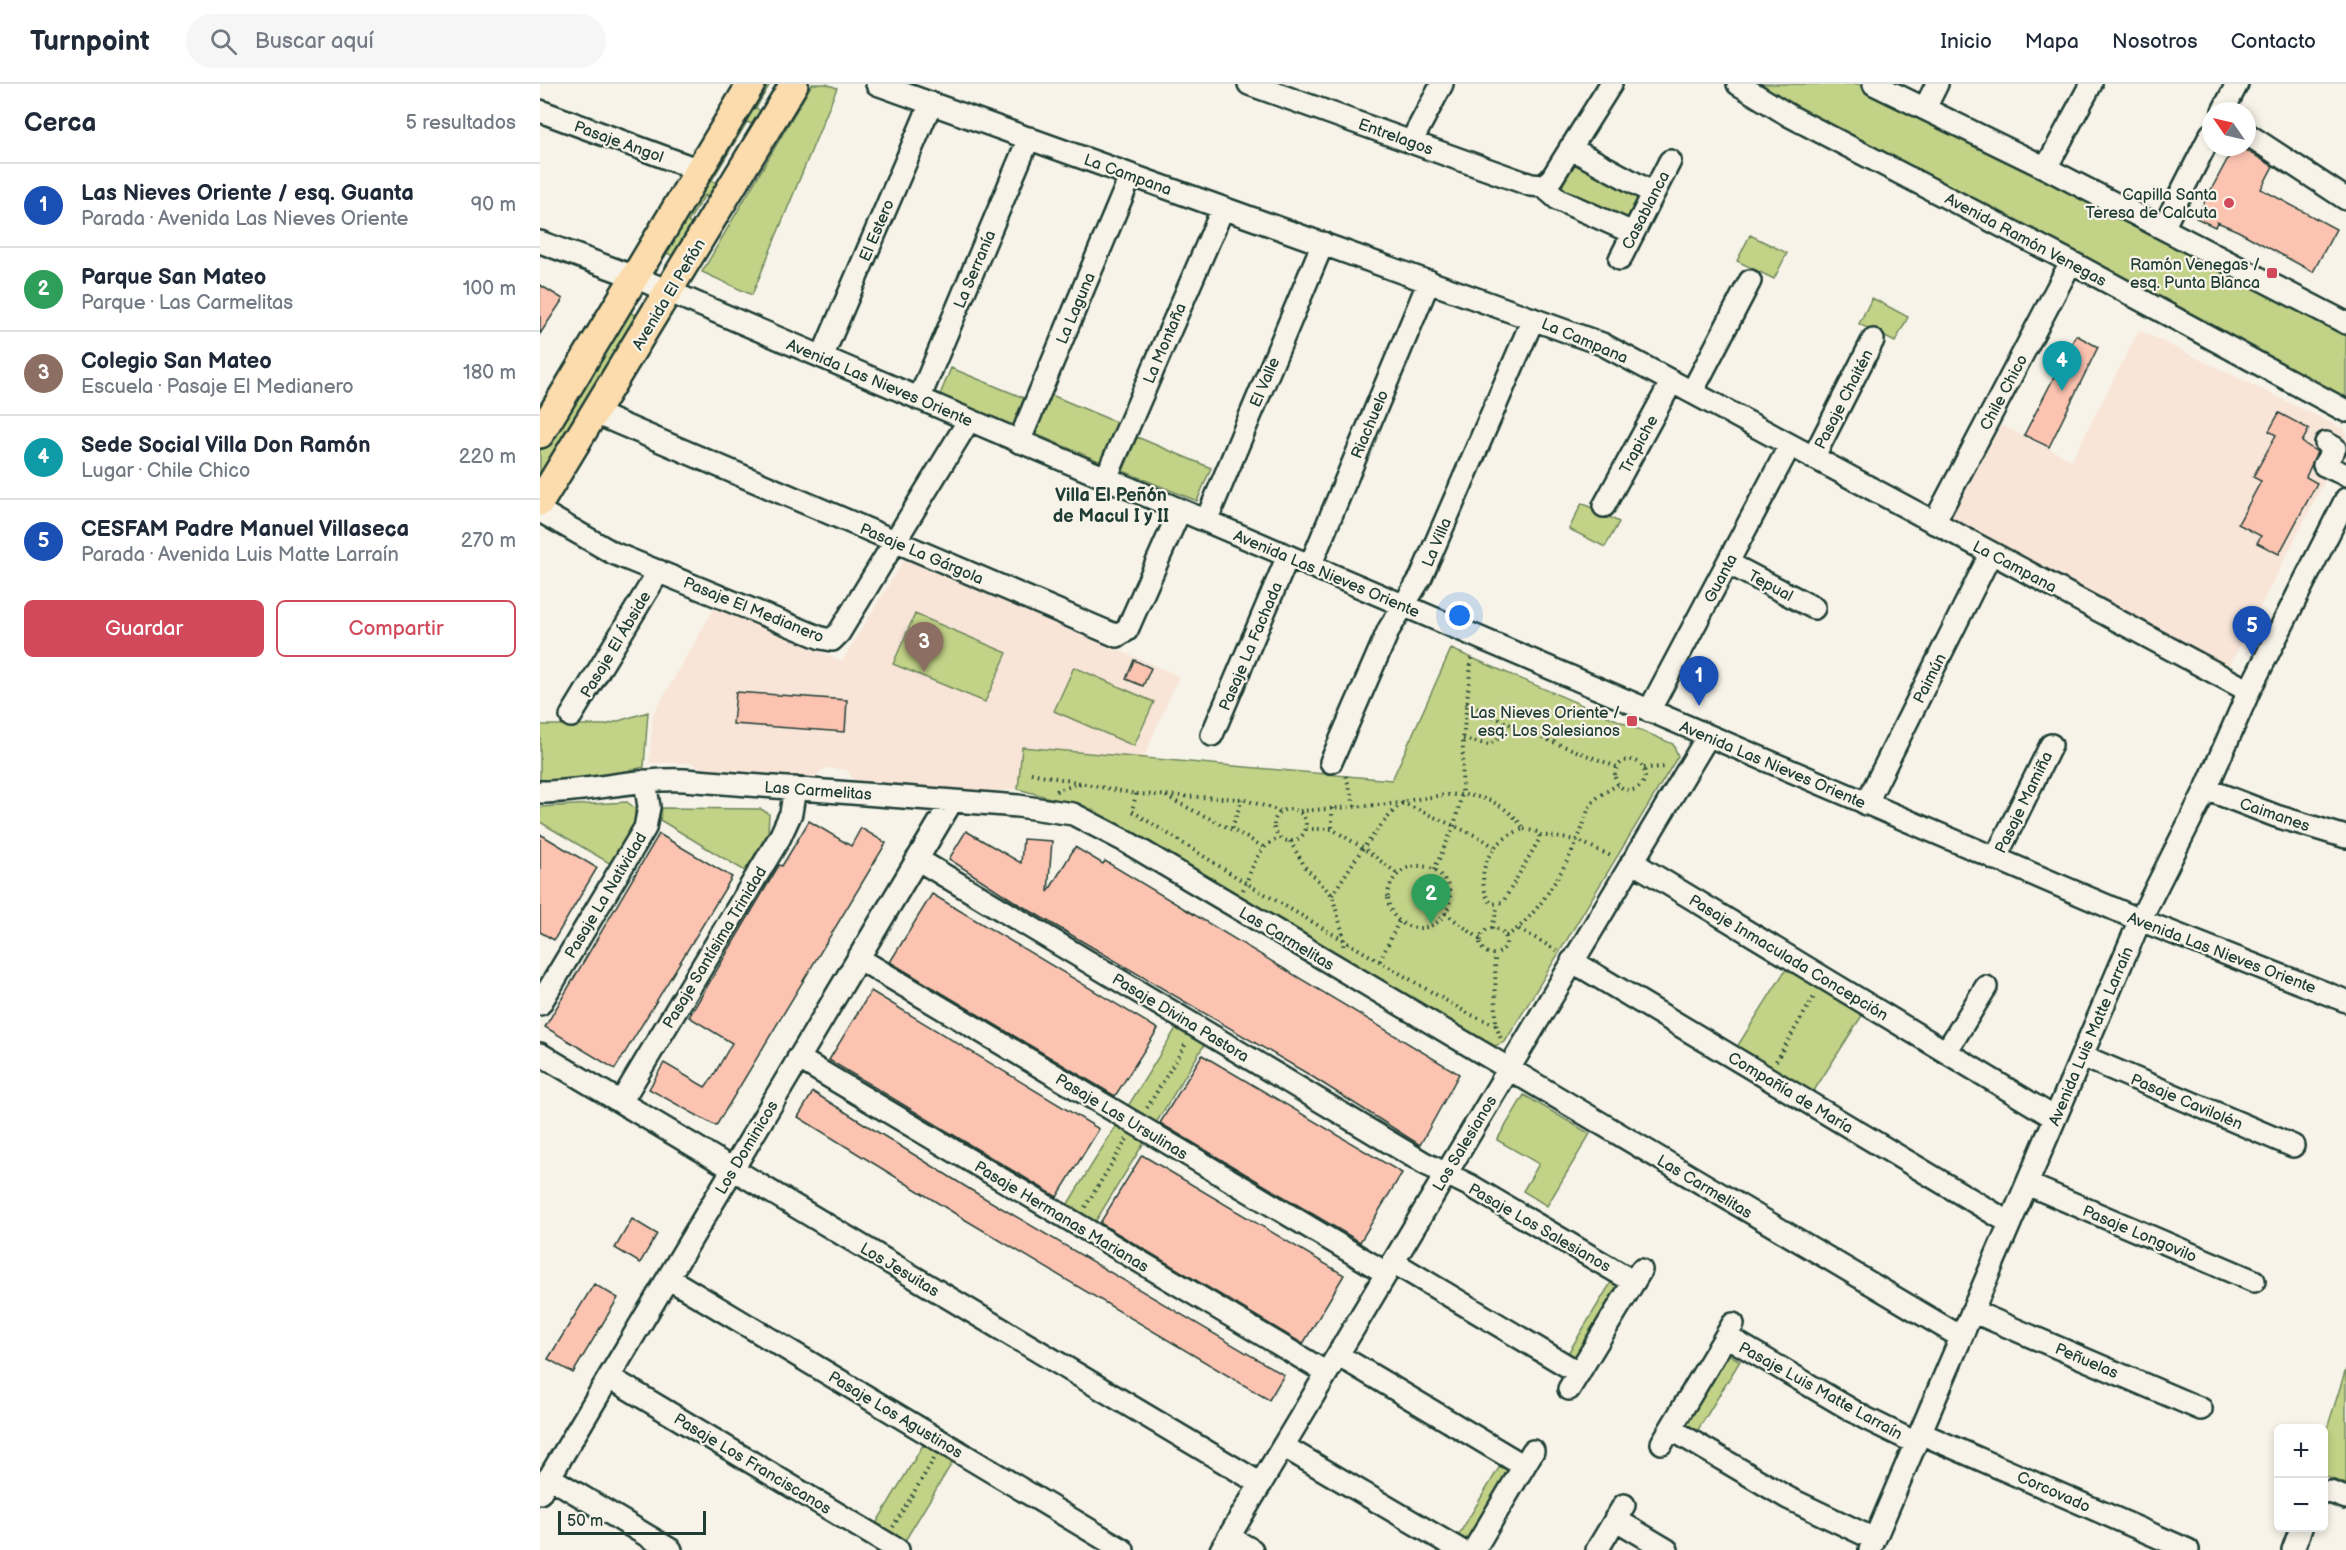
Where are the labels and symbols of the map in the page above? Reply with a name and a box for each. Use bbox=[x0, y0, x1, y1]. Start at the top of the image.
north arrow bbox=[2202, 102, 2256, 156]
street label: Entrelagos bbox=[1355, 115, 1436, 160]
street label: Pasaje Angol bbox=[571, 117, 666, 167]
street label: La Campana bbox=[1081, 151, 1174, 200]
street label: Casablanca bbox=[1618, 168, 1674, 253]
place label: Capilla Santa Teresa de Calcuta bbox=[2086, 186, 2217, 223]
street label: Avenida Ramón Venegas bbox=[1941, 190, 2109, 291]
marker: Capilla Santa Teresa de Calcuta bbox=[2222, 196, 2236, 210]
street label: El Estero bbox=[856, 197, 899, 264]
street label: La Serranía bbox=[950, 228, 1000, 312]
street label: Avenida El Peñón bbox=[629, 236, 710, 354]
place label: Ramón Venegas / esq. Punta Blanca bbox=[2130, 256, 2260, 293]
marker: Ramón Venegas / esq. Punta Blanca bbox=[2265, 266, 2279, 280]
street label: La Laguna bbox=[1053, 270, 1100, 347]
street label: La Montaña bbox=[1140, 300, 1191, 387]
street label: La Campana bbox=[1538, 315, 1631, 368]
street label: Avenida Las Nieves Oriente bbox=[784, 336, 976, 431]
pin: 4 bbox=[2042, 342, 2081, 391]
street label: Pasaje Chaitén bbox=[1811, 347, 1878, 453]
street label: Chile Chico bbox=[1976, 352, 2032, 434]
street label: El Valle bbox=[1246, 354, 1285, 410]
street label: Riachuelo bbox=[1347, 388, 1393, 462]
street label: Trapiche bbox=[1616, 412, 1663, 477]
district label: Villa El Peñón de Macul I y II bbox=[1053, 485, 1169, 527]
street label: La Villa bbox=[1419, 515, 1456, 570]
street label: Pasaje La Gárgola bbox=[857, 520, 986, 589]
street label: Avenida Las Nieves Oriente bbox=[1231, 527, 1423, 622]
street label: La Campana bbox=[1969, 537, 2059, 597]
street label: Guanta bbox=[1701, 551, 1742, 606]
street label: Tepual bbox=[1745, 567, 1796, 606]
street label: Pasaje El Medianero bbox=[680, 574, 826, 647]
street label: Pasaje La Fachada bbox=[1216, 579, 1287, 714]
street label: Pasaje El Ábside bbox=[575, 587, 656, 701]
your location bbox=[1445, 601, 1474, 630]
pin: 5 bbox=[2232, 606, 2272, 656]
pin: 3 bbox=[904, 622, 944, 672]
street label: Paimún bbox=[1910, 651, 1951, 707]
pin: 1 bbox=[1680, 656, 1718, 706]
place label: Las Nieves Oriente / esq. Los Salesianos bbox=[1470, 704, 1620, 741]
marker: Las Nieves Oriente / esq. Los Salesianos bbox=[1625, 714, 1639, 728]
street label: Avenida Las Nieves Oriente bbox=[1677, 718, 1869, 813]
street label: Pasaje Mamiña bbox=[1991, 749, 2057, 857]
street label: Las Carmelitas bbox=[764, 778, 872, 805]
street label: Caimanes bbox=[2237, 795, 2312, 836]
street label: Pasaje La Natividad bbox=[561, 830, 651, 962]
street label: Pasaje Santísima Trinidad bbox=[659, 863, 771, 1032]
pin: 2 bbox=[1412, 874, 1450, 924]
street label: Pasaje Inmaculada Concepción bbox=[1685, 891, 1891, 1025]
street label: Las Carmelitas bbox=[1235, 903, 1337, 975]
street label: Avenida Las Nieves Oriente bbox=[2125, 909, 2319, 998]
street label: Avenida Luis Matte Larraín bbox=[2045, 944, 2138, 1129]
street label: Pasaje Divina Pastora bbox=[1108, 970, 1252, 1067]
street label: Compañía de María bbox=[1724, 1048, 1856, 1138]
street label: Pasaje Las Ursulinas bbox=[1052, 1070, 1191, 1164]
street label: Pasaje Cavilolén bbox=[2128, 1070, 2245, 1134]
street label: Los Salesianos bbox=[1429, 1092, 1501, 1195]
street label: Los Dominicos bbox=[712, 1097, 783, 1198]
street label: Las Carmelitas bbox=[1653, 1151, 1755, 1223]
street label: Pasaje Hermanas Marianas bbox=[971, 1158, 1152, 1277]
street label: Pasaje Los Salesianos bbox=[1465, 1180, 1614, 1277]
street label: Pasaje Longovilo bbox=[2079, 1202, 2199, 1267]
street label: Los Jesuitas bbox=[856, 1239, 942, 1301]
street label: Pasaje Luis Matte Larraín bbox=[1735, 1338, 1905, 1444]
street label: Peñuelas bbox=[2052, 1340, 2121, 1383]
street label: Pasaje Los Agustinos bbox=[825, 1368, 966, 1463]
street label: Pasaje Los Franciscanos bbox=[670, 1410, 834, 1519]
street label: Corcovado bbox=[2014, 1468, 2093, 1517]
scale bar bbox=[558, 1508, 706, 1536]

